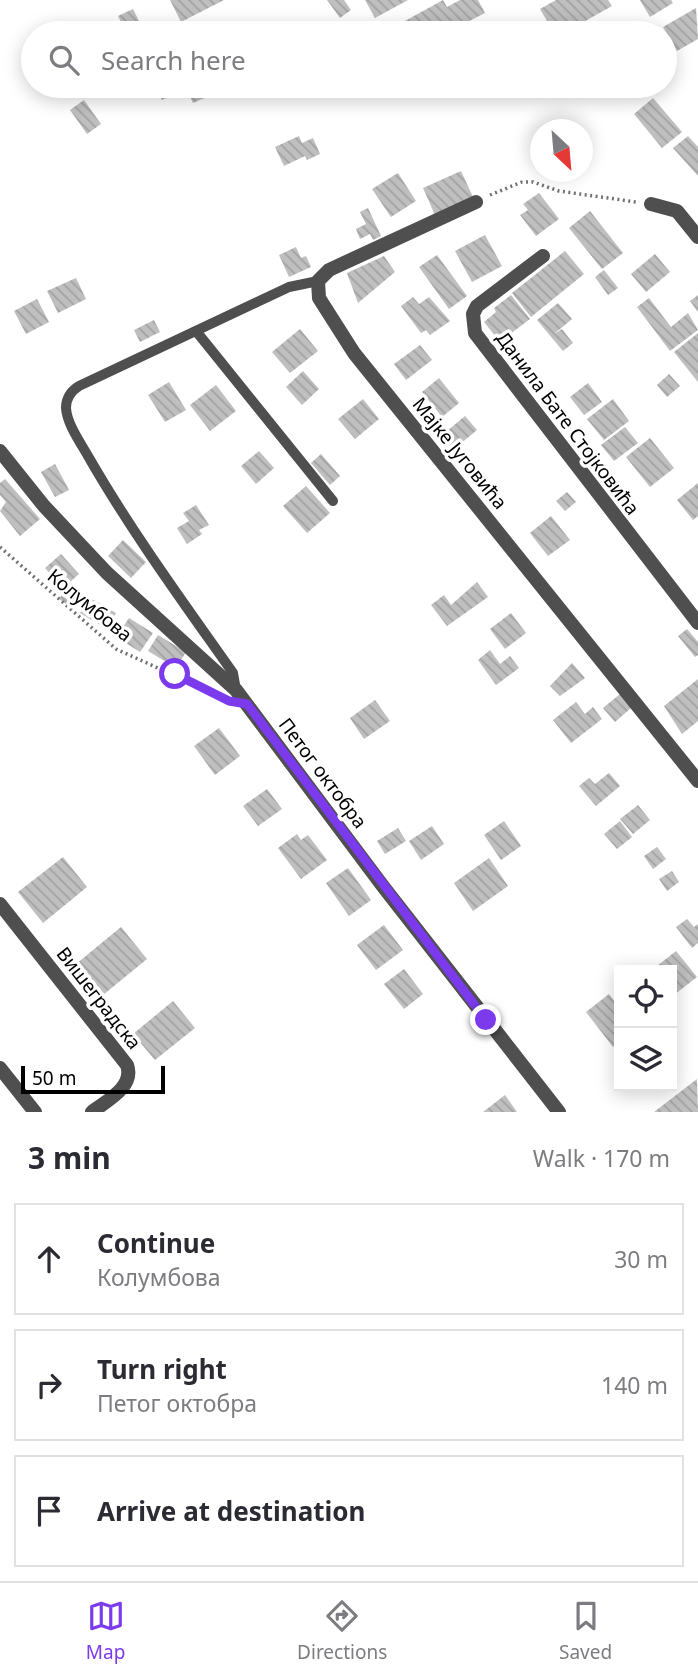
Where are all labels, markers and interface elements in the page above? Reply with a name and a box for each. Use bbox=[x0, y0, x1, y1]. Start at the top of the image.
search box bbox=[21, 21, 677, 98]
icon: search bbox=[45, 41, 83, 79]
text: Search here bbox=[101, 42, 246, 78]
north arrow bbox=[530, 119, 593, 182]
street label: Данила Бате Стојковића bbox=[490, 326, 646, 520]
street label: Мајке Југовића bbox=[407, 392, 513, 514]
street label: Колумбова bbox=[42, 563, 138, 647]
route start bbox=[159, 658, 190, 689]
street label: Петог октобра bbox=[273, 712, 373, 834]
street label: Вишеградска bbox=[51, 941, 147, 1055]
map controls bbox=[614, 965, 677, 1091]
button: locate bbox=[614, 965, 677, 1028]
route end bbox=[470, 1004, 501, 1035]
button: layers bbox=[614, 1028, 677, 1091]
scale bar bbox=[21, 1063, 164, 1095]
text: 50 m bbox=[32, 1065, 76, 1091]
text: 3 min bbox=[28, 1137, 111, 1178]
text: Walk · 170 m bbox=[533, 1142, 670, 1174]
text: Continue bbox=[97, 1225, 215, 1261]
icon: ahead bbox=[30, 1240, 68, 1278]
text: 30 m bbox=[614, 1243, 668, 1275]
text: Колумбова bbox=[97, 1261, 221, 1293]
text: Turn right bbox=[97, 1351, 227, 1387]
icon: right bbox=[30, 1366, 68, 1404]
text: 140 m bbox=[601, 1369, 668, 1401]
text: Петог октобра bbox=[97, 1387, 257, 1419]
icon: arrive bbox=[30, 1492, 68, 1530]
text: Arrive at destination bbox=[97, 1493, 366, 1529]
tab: Map bbox=[86, 1597, 125, 1665]
tab: Directions bbox=[297, 1597, 387, 1665]
tab: Saved bbox=[559, 1597, 612, 1665]

